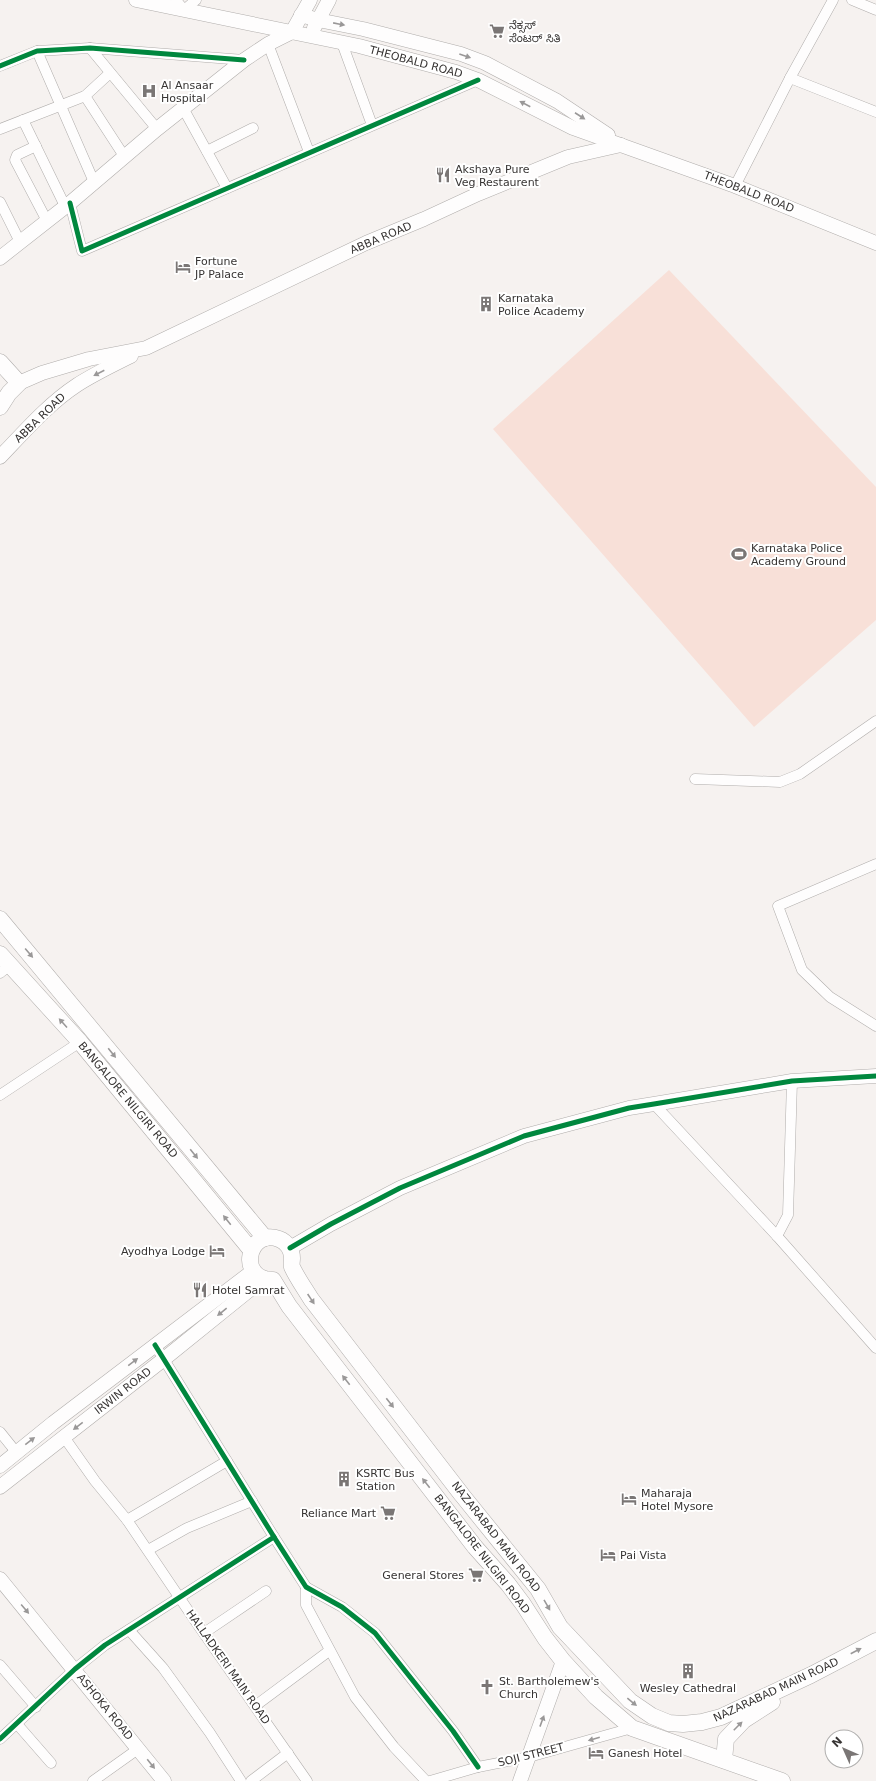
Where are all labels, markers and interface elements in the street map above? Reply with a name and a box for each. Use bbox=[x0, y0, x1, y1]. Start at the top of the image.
place label: ನೆಕ್ಸಸ್ ಸೆಂಟರ್ ಸಿತಿ bbox=[509, 19, 561, 45]
one-way arrow bbox=[333, 22, 345, 28]
supermarket icon: ನೆಕ್ಸಸ್ ಸೆಂಟರ್ ಸಿತಿ bbox=[488, 22, 506, 40]
street label: THEOBALD ROAD bbox=[367, 43, 464, 81]
one-way arrow bbox=[459, 53, 471, 59]
place label: Al Ansaar Hospital bbox=[161, 79, 214, 105]
hospital icon: Al Ansaar Hospital bbox=[140, 82, 158, 100]
one-way arrow bbox=[520, 101, 531, 108]
one-way arrow bbox=[575, 112, 585, 120]
place label: Akshaya Pure Veg Restaurent bbox=[455, 163, 540, 189]
restaurant icon: Akshaya Pure Veg Restaurent bbox=[434, 166, 452, 184]
street label: THEOBALD ROAD bbox=[701, 168, 796, 215]
street label: ABBA ROAD bbox=[348, 219, 414, 257]
place label: Fortune JP Palace bbox=[194, 255, 244, 281]
hotel icon: Fortune JP Palace bbox=[174, 258, 192, 276]
place label: Karnataka Police Academy bbox=[498, 292, 585, 318]
building icon: Karnataka Police Academy bbox=[477, 295, 495, 313]
one-way arrow bbox=[93, 370, 105, 376]
street label: ABBA ROAD bbox=[12, 390, 68, 446]
place label: Karnataka Police Academy Ground bbox=[751, 542, 846, 568]
sports icon: Karnataka Police Academy Ground bbox=[730, 545, 748, 563]
one-way arrow bbox=[24, 948, 33, 959]
one-way arrow bbox=[58, 1018, 67, 1028]
street label: BANGALORE NILGIRI ROAD bbox=[76, 1039, 180, 1161]
one-way arrow bbox=[107, 1048, 116, 1059]
one-way arrow bbox=[190, 1149, 199, 1159]
one-way arrow bbox=[222, 1214, 231, 1225]
hotel icon: Ayodhya Lodge bbox=[208, 1242, 226, 1260]
place label: Ayodhya Lodge bbox=[121, 1245, 205, 1258]
restaurant icon: Hotel Samrat bbox=[191, 1281, 209, 1299]
place label: Hotel Samrat bbox=[212, 1284, 285, 1297]
one-way arrow bbox=[307, 1294, 315, 1304]
one-way arrow bbox=[217, 1308, 228, 1317]
one-way arrow bbox=[128, 1358, 139, 1367]
street label: IRWIN ROAD bbox=[92, 1365, 154, 1417]
one-way arrow bbox=[342, 1375, 350, 1386]
one-way arrow bbox=[386, 1397, 395, 1408]
one-way arrow bbox=[72, 1422, 83, 1430]
one-way arrow bbox=[24, 1437, 35, 1446]
place label: KSRTC Bus Station bbox=[356, 1467, 415, 1493]
building icon: KSRTC Bus Station bbox=[335, 1470, 353, 1488]
one-way arrow bbox=[422, 1477, 430, 1488]
street label: NAZARABAD MAIN ROAD bbox=[449, 1479, 543, 1595]
place label: Maharaja Hotel Mysore bbox=[641, 1487, 713, 1513]
hotel icon: Maharaja Hotel Mysore bbox=[620, 1490, 638, 1508]
street label: BANGALORE NILGIRI ROAD bbox=[431, 1492, 533, 1616]
supermarket icon: Reliance Mart bbox=[379, 1504, 397, 1522]
place label: Reliance Mart bbox=[301, 1507, 377, 1520]
hotel icon: Pai Vista bbox=[599, 1546, 617, 1564]
place label: Pai Vista bbox=[620, 1549, 667, 1562]
supermarket icon: General Stores bbox=[467, 1566, 485, 1584]
place label: General Stores bbox=[382, 1569, 464, 1582]
one-way arrow bbox=[543, 1599, 550, 1611]
one-way arrow bbox=[20, 1604, 29, 1614]
street label: HALLADKERI MAIN ROAD bbox=[183, 1607, 273, 1727]
one-way arrow bbox=[850, 1648, 862, 1655]
street label: NAZARABAD MAIN ROAD bbox=[711, 1655, 841, 1725]
building icon: Wesley Cathedral bbox=[679, 1662, 697, 1680]
street label: ASHOKA ROAD bbox=[74, 1671, 136, 1743]
place label: St. Bartholemew's Church bbox=[499, 1675, 599, 1701]
church icon: St. Bartholemew's Church bbox=[478, 1678, 496, 1696]
place label: Wesley Cathedral bbox=[640, 1682, 736, 1695]
one-way arrow bbox=[627, 1698, 638, 1706]
one-way arrow bbox=[539, 1714, 545, 1726]
one-way arrow bbox=[733, 1721, 743, 1731]
north arrow bbox=[824, 1729, 864, 1769]
text: N bbox=[829, 1734, 845, 1750]
one-way arrow bbox=[588, 1736, 600, 1742]
street label: SOJI STREET bbox=[497, 1740, 566, 1769]
hotel icon: Ganesh Hotel bbox=[587, 1744, 605, 1762]
place label: Ganesh Hotel bbox=[608, 1747, 682, 1760]
one-way arrow bbox=[146, 1759, 155, 1770]

